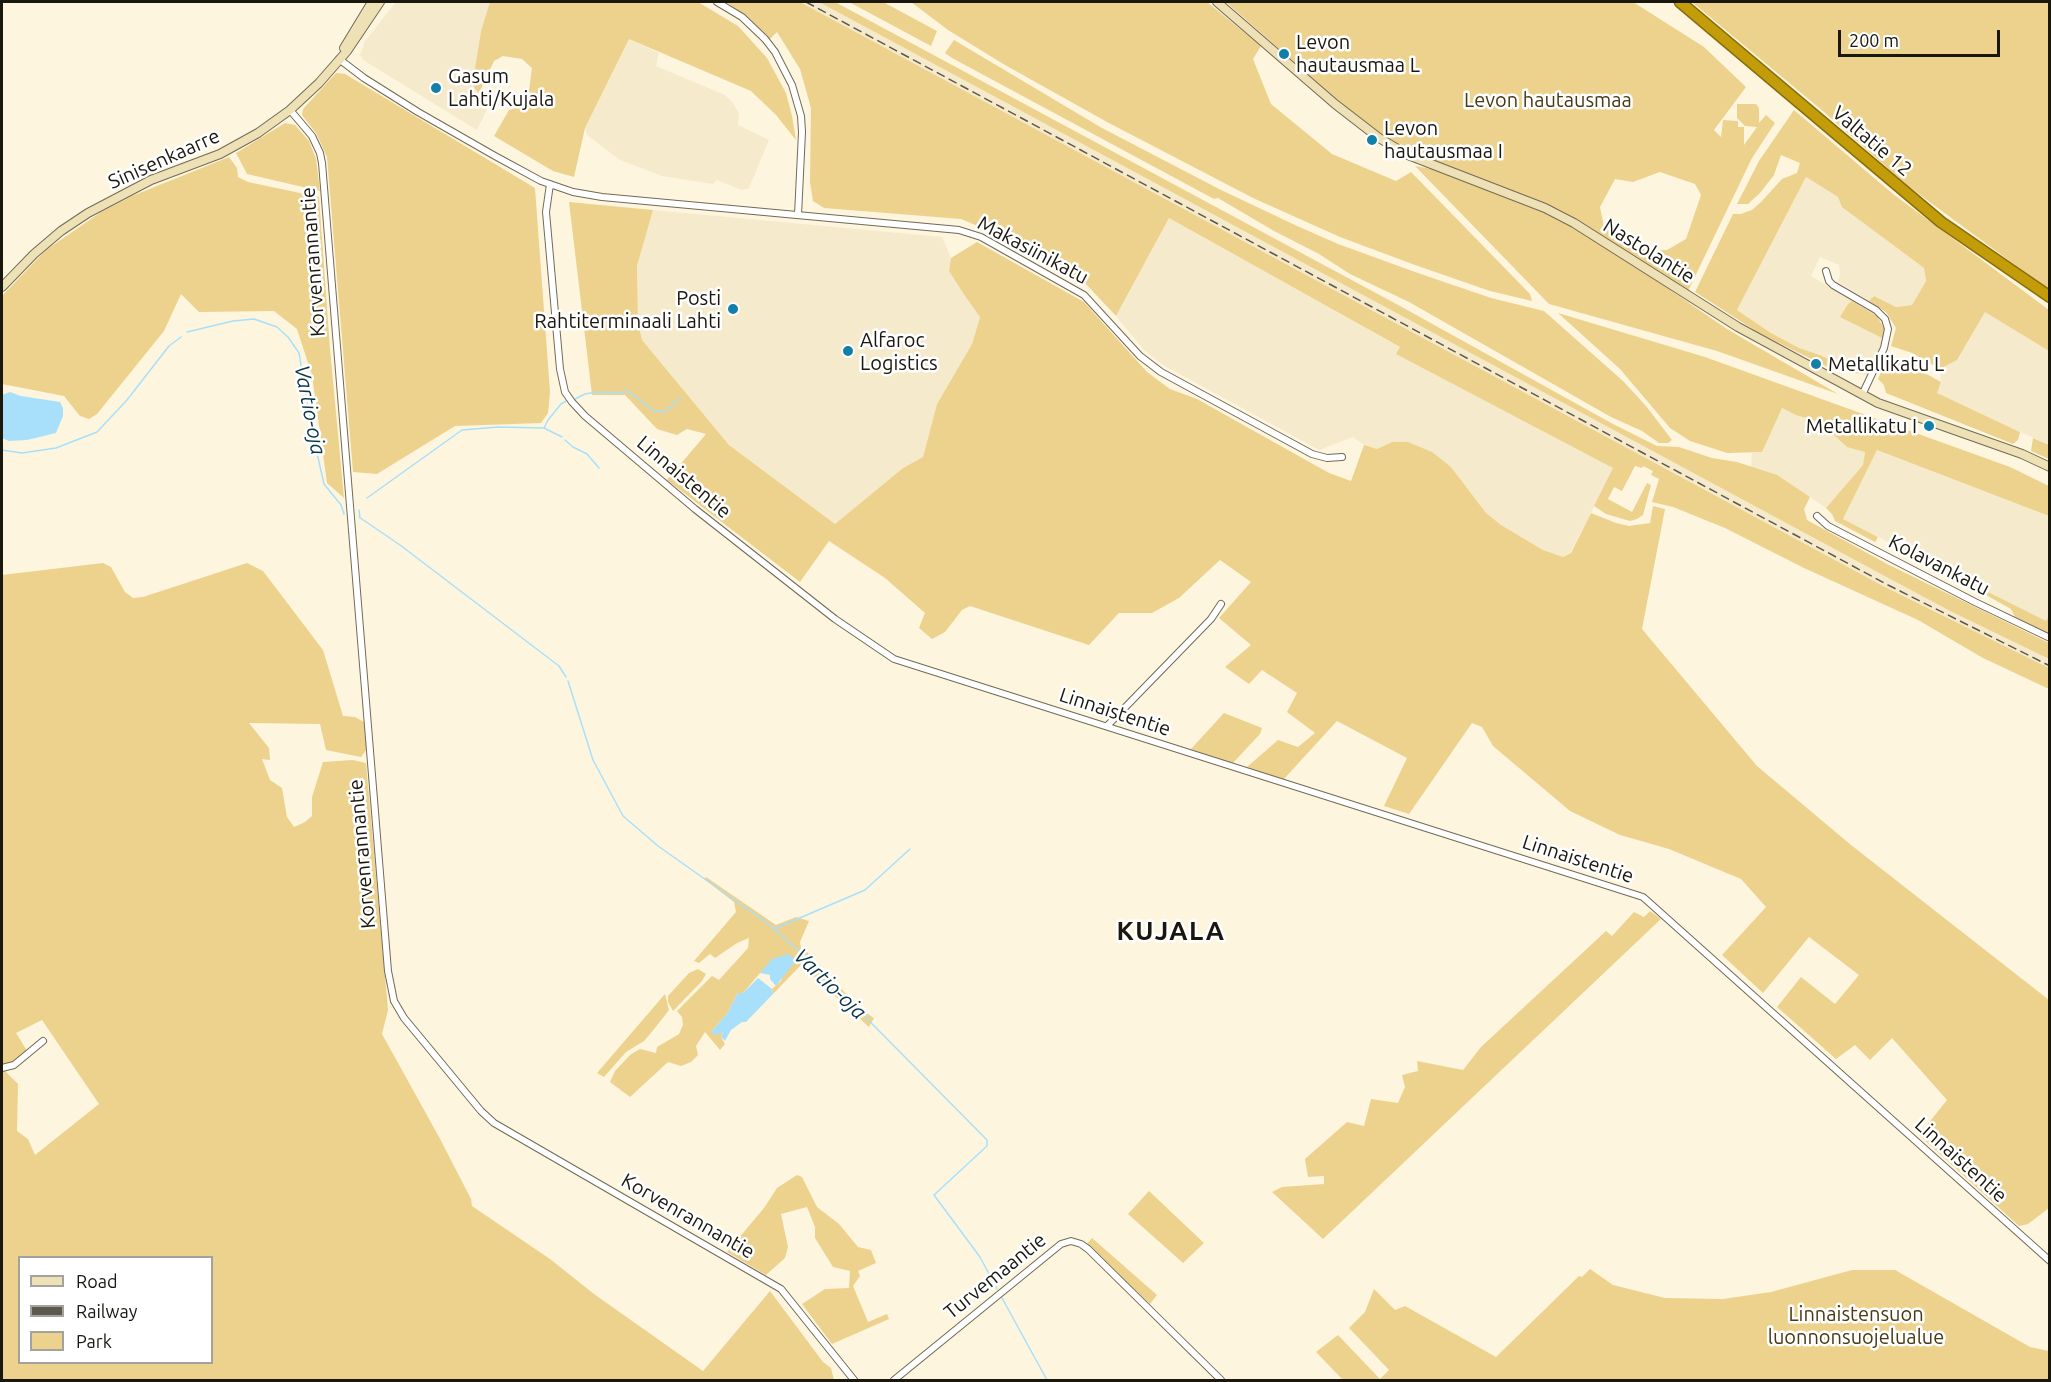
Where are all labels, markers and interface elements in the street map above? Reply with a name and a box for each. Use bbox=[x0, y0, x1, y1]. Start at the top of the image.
scale bar bbox=[1841, 18, 2003, 56]
place label: Levon hautausmaa L bbox=[1296, 30, 1420, 77]
text: 200 m bbox=[1849, 30, 1899, 50]
marker: Levon hautausmaa L bbox=[1277, 47, 1291, 61]
place label: Gasum Lahti/Kujala bbox=[448, 64, 554, 111]
marker: Gasum Lahti/Kujala bbox=[429, 81, 443, 95]
park label: Levon hautausmaa bbox=[1464, 88, 1632, 112]
street label: Valtatie 12 bbox=[1827, 101, 1917, 181]
place label: Levon hautausmaa I bbox=[1384, 116, 1503, 163]
street label: Sinisenkaarre bbox=[104, 124, 224, 194]
marker: Levon hautausmaa I bbox=[1365, 133, 1379, 147]
street label: Korvenrannantie bbox=[296, 186, 330, 338]
street label: Makasiinikatu bbox=[973, 211, 1093, 289]
street label: Nastolantie bbox=[1599, 213, 1699, 289]
place label: Posti Rahtiterminaali Lahti bbox=[534, 286, 721, 333]
marker: Posti Rahtiterminaali Lahti bbox=[726, 302, 740, 316]
place label: Alfaroc Logistics bbox=[860, 328, 938, 375]
marker: Alfaroc Logistics bbox=[841, 344, 855, 358]
place label: Metallikatu L bbox=[1828, 352, 1944, 376]
marker: Metallikatu L bbox=[1809, 357, 1823, 371]
water label: Vartio-oja bbox=[289, 363, 331, 457]
place label: Metallikatu I bbox=[1806, 414, 1917, 438]
marker: Metallikatu I bbox=[1922, 419, 1936, 433]
street label: Linnaistentie bbox=[632, 431, 736, 523]
street label: Kolavankatu bbox=[1884, 529, 1994, 601]
street label: Linnaistentie bbox=[1056, 683, 1174, 741]
street label: Korvenrannantie bbox=[344, 778, 380, 930]
street label: Linnaistentie bbox=[1519, 830, 1637, 888]
district label: KUJALA bbox=[1117, 915, 1225, 947]
water label: Vartio-oja bbox=[789, 943, 871, 1025]
street label: Linnaistentie bbox=[1910, 1112, 2012, 1208]
street label: Korvenrannantie bbox=[617, 1168, 759, 1264]
street label: Turvemaantie bbox=[939, 1228, 1051, 1324]
legend bbox=[18, 1256, 213, 1364]
text: Road bbox=[76, 1271, 118, 1291]
text: Railway bbox=[76, 1301, 137, 1321]
park label: Linnaistensuon luonnonsuojelualue bbox=[1768, 1302, 1944, 1349]
text: Park bbox=[76, 1331, 112, 1351]

